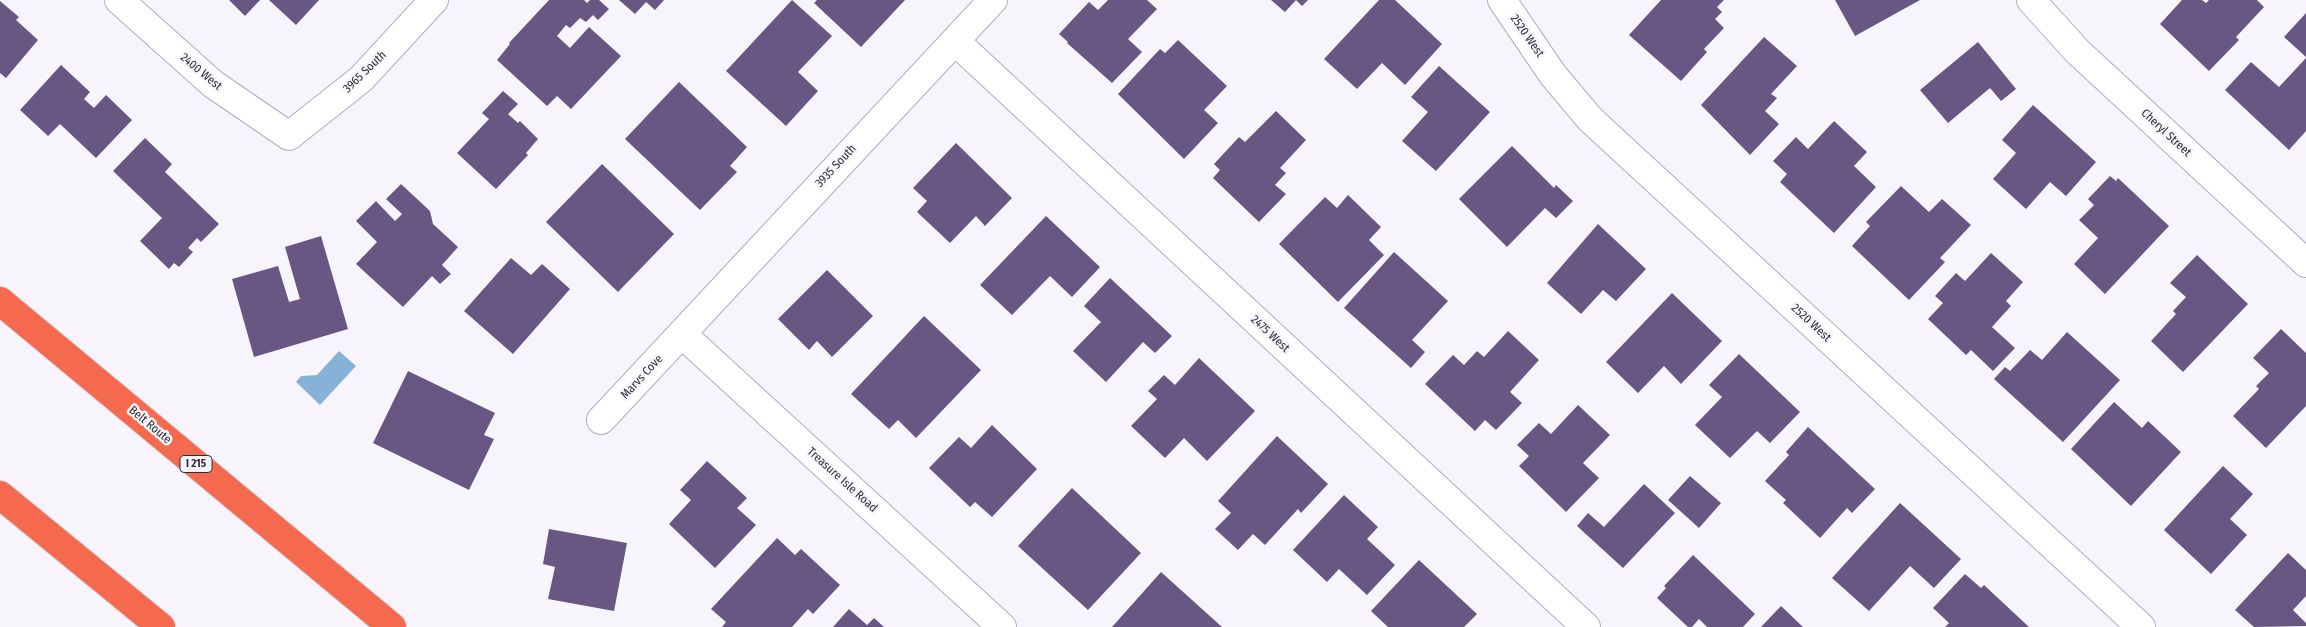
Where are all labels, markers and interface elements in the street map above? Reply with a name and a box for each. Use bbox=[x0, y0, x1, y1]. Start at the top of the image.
street label: 2520 West bbox=[1507, 12, 1547, 60]
street label: 3965 South bbox=[341, 48, 389, 96]
street label: 2400 West bbox=[177, 50, 225, 94]
street label: Cheryl Street bbox=[2138, 106, 2194, 160]
street label: 3935 South bbox=[813, 142, 859, 190]
street label: 2520 West bbox=[1788, 301, 1834, 345]
street label: 2475 West bbox=[1248, 313, 1292, 355]
street label: Marvs Cove bbox=[618, 352, 666, 402]
street label: Belt Route bbox=[126, 403, 174, 447]
street label: Treasure Isle Road bbox=[804, 445, 880, 515]
road number: I 215 bbox=[180, 456, 212, 472]

